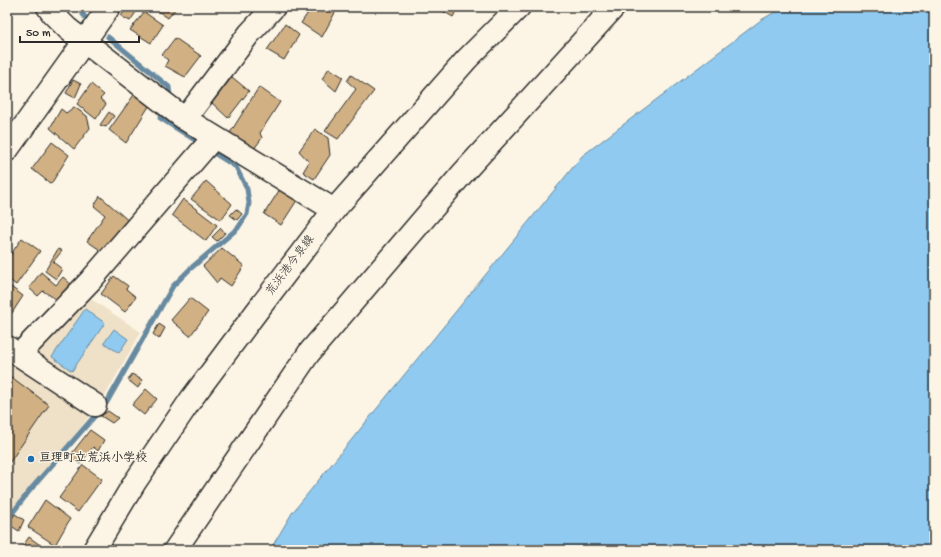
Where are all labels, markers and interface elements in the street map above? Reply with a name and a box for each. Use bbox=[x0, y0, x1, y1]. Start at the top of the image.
scale bar bbox=[20, 18, 139, 44]
text: 50 m bbox=[26, 27, 51, 41]
street label: 荒浜港今泉線 bbox=[263, 232, 318, 299]
place label: 亘理町立荒浜小学校 bbox=[39, 451, 147, 466]
marker: 亘理町立荒浜小学校 bbox=[26, 454, 36, 464]

